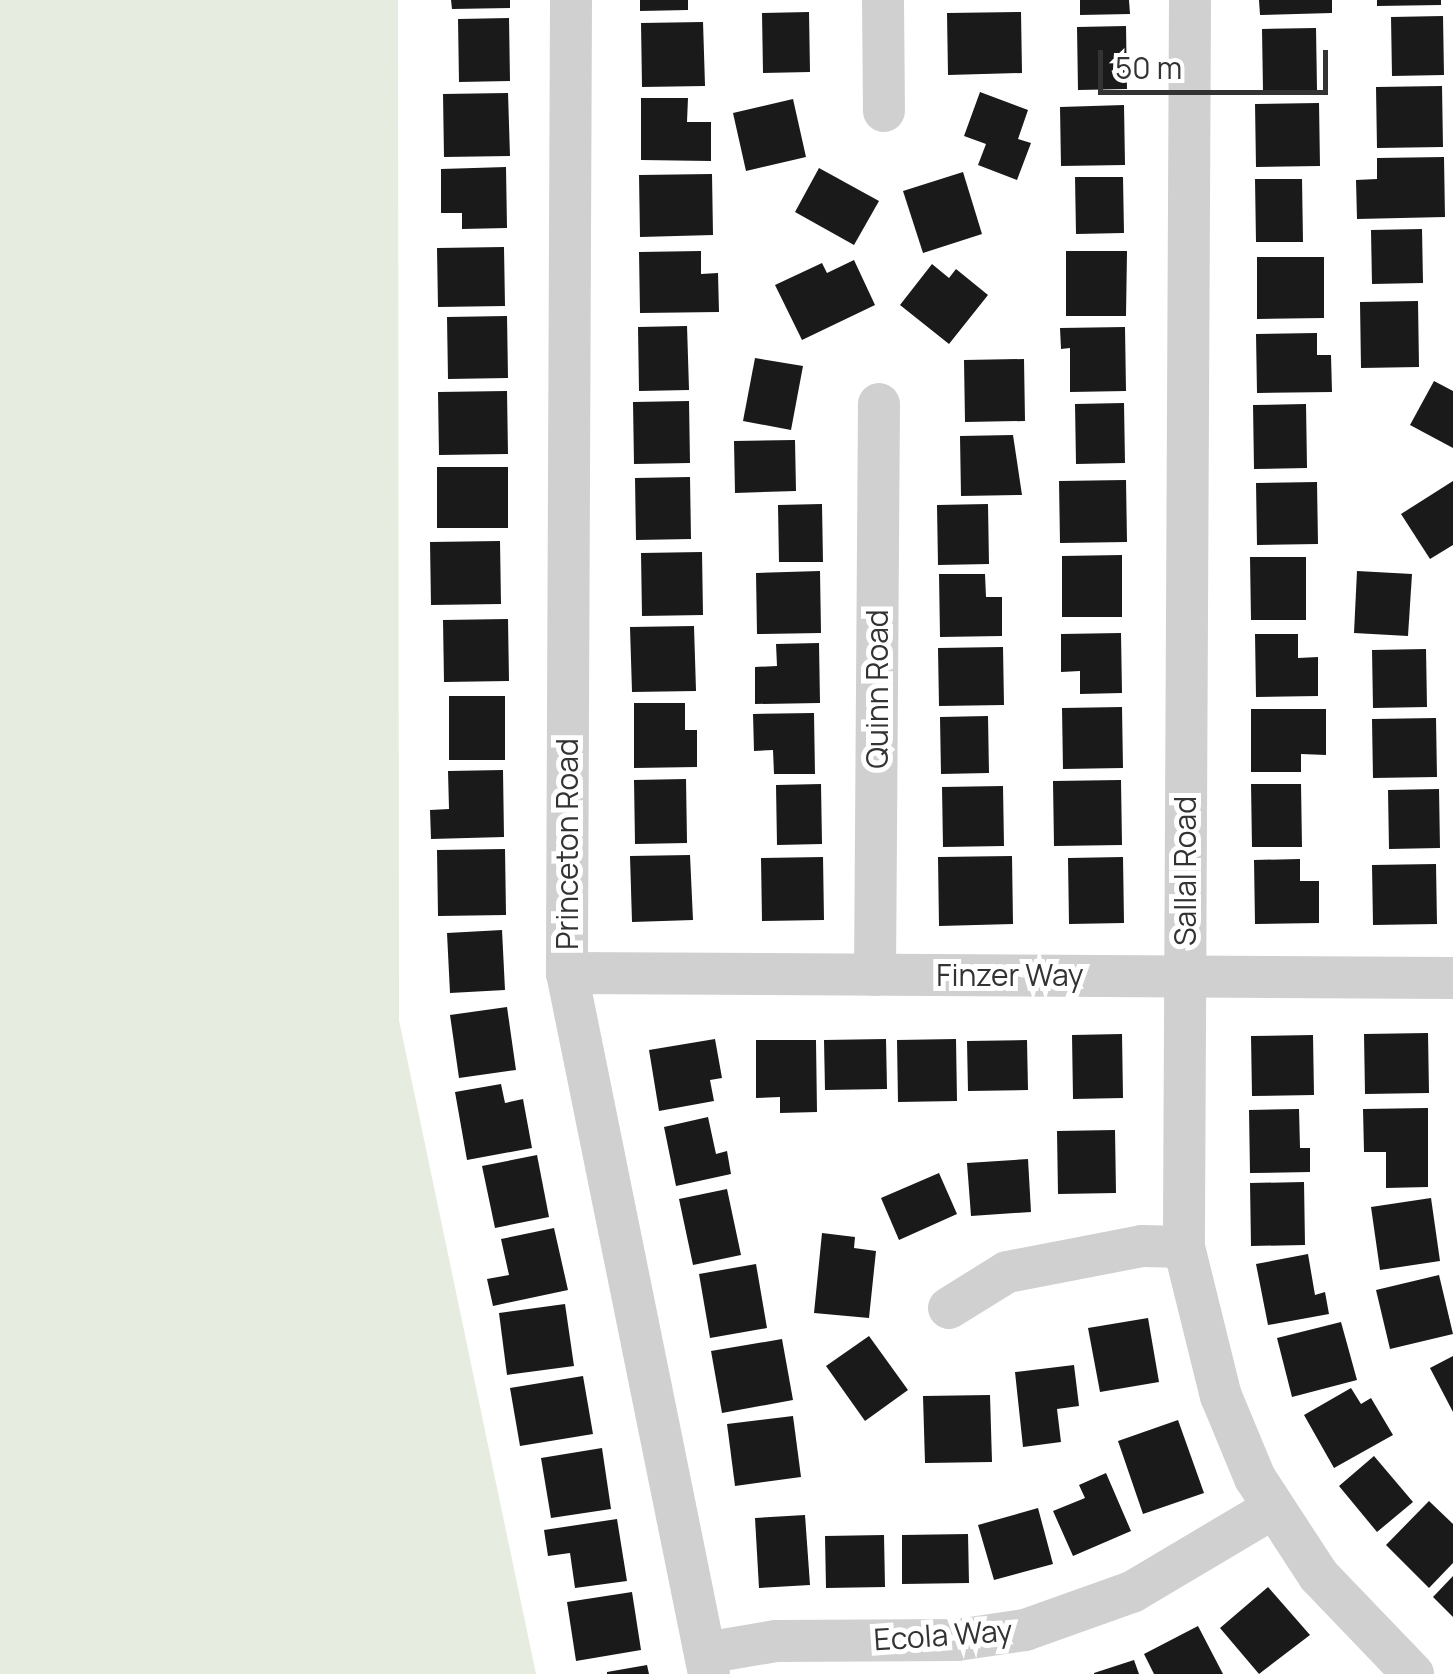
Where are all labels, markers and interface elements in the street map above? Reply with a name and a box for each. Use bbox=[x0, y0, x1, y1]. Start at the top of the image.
scale bar bbox=[1103, 30, 1333, 92]
text: 50 m bbox=[1115, 47, 1182, 88]
street label: Quinn Road bbox=[859, 609, 895, 769]
street label: Princeton Road bbox=[549, 738, 585, 950]
street label: Sallal Road bbox=[1167, 796, 1203, 946]
street label: Finzer Way bbox=[936, 957, 1084, 993]
street label: Ecola Way bbox=[872, 1612, 1014, 1658]

